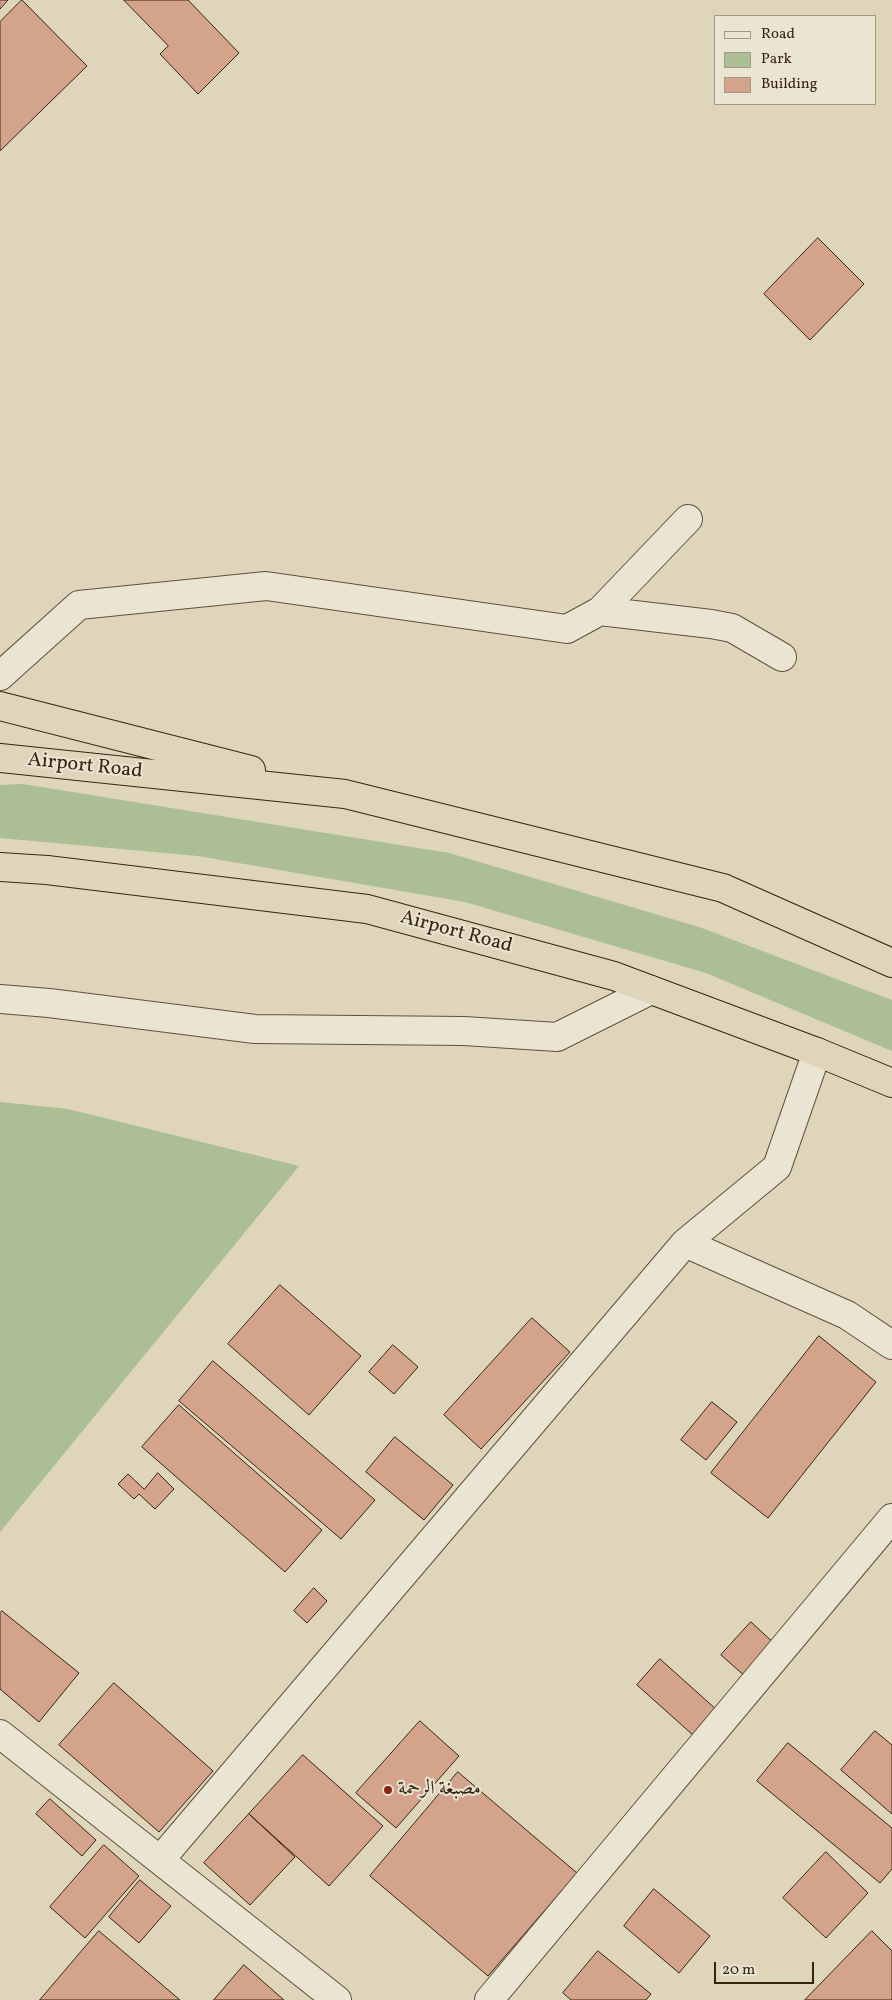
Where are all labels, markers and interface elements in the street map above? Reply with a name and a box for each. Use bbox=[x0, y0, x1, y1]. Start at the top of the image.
legend bbox=[714, 15, 877, 105]
text: Road bbox=[761, 24, 795, 45]
text: Park bbox=[761, 49, 792, 70]
text: Building bbox=[761, 74, 817, 95]
street label: Airport Road bbox=[26, 749, 144, 785]
street label: Airport Road bbox=[397, 907, 515, 959]
place label: مصبغة الرحمة bbox=[398, 1778, 481, 1802]
marker: مصبغة الرحمة bbox=[382, 1784, 394, 1796]
scale bar bbox=[717, 1952, 817, 1984]
text: 20 m bbox=[722, 1960, 755, 1981]

